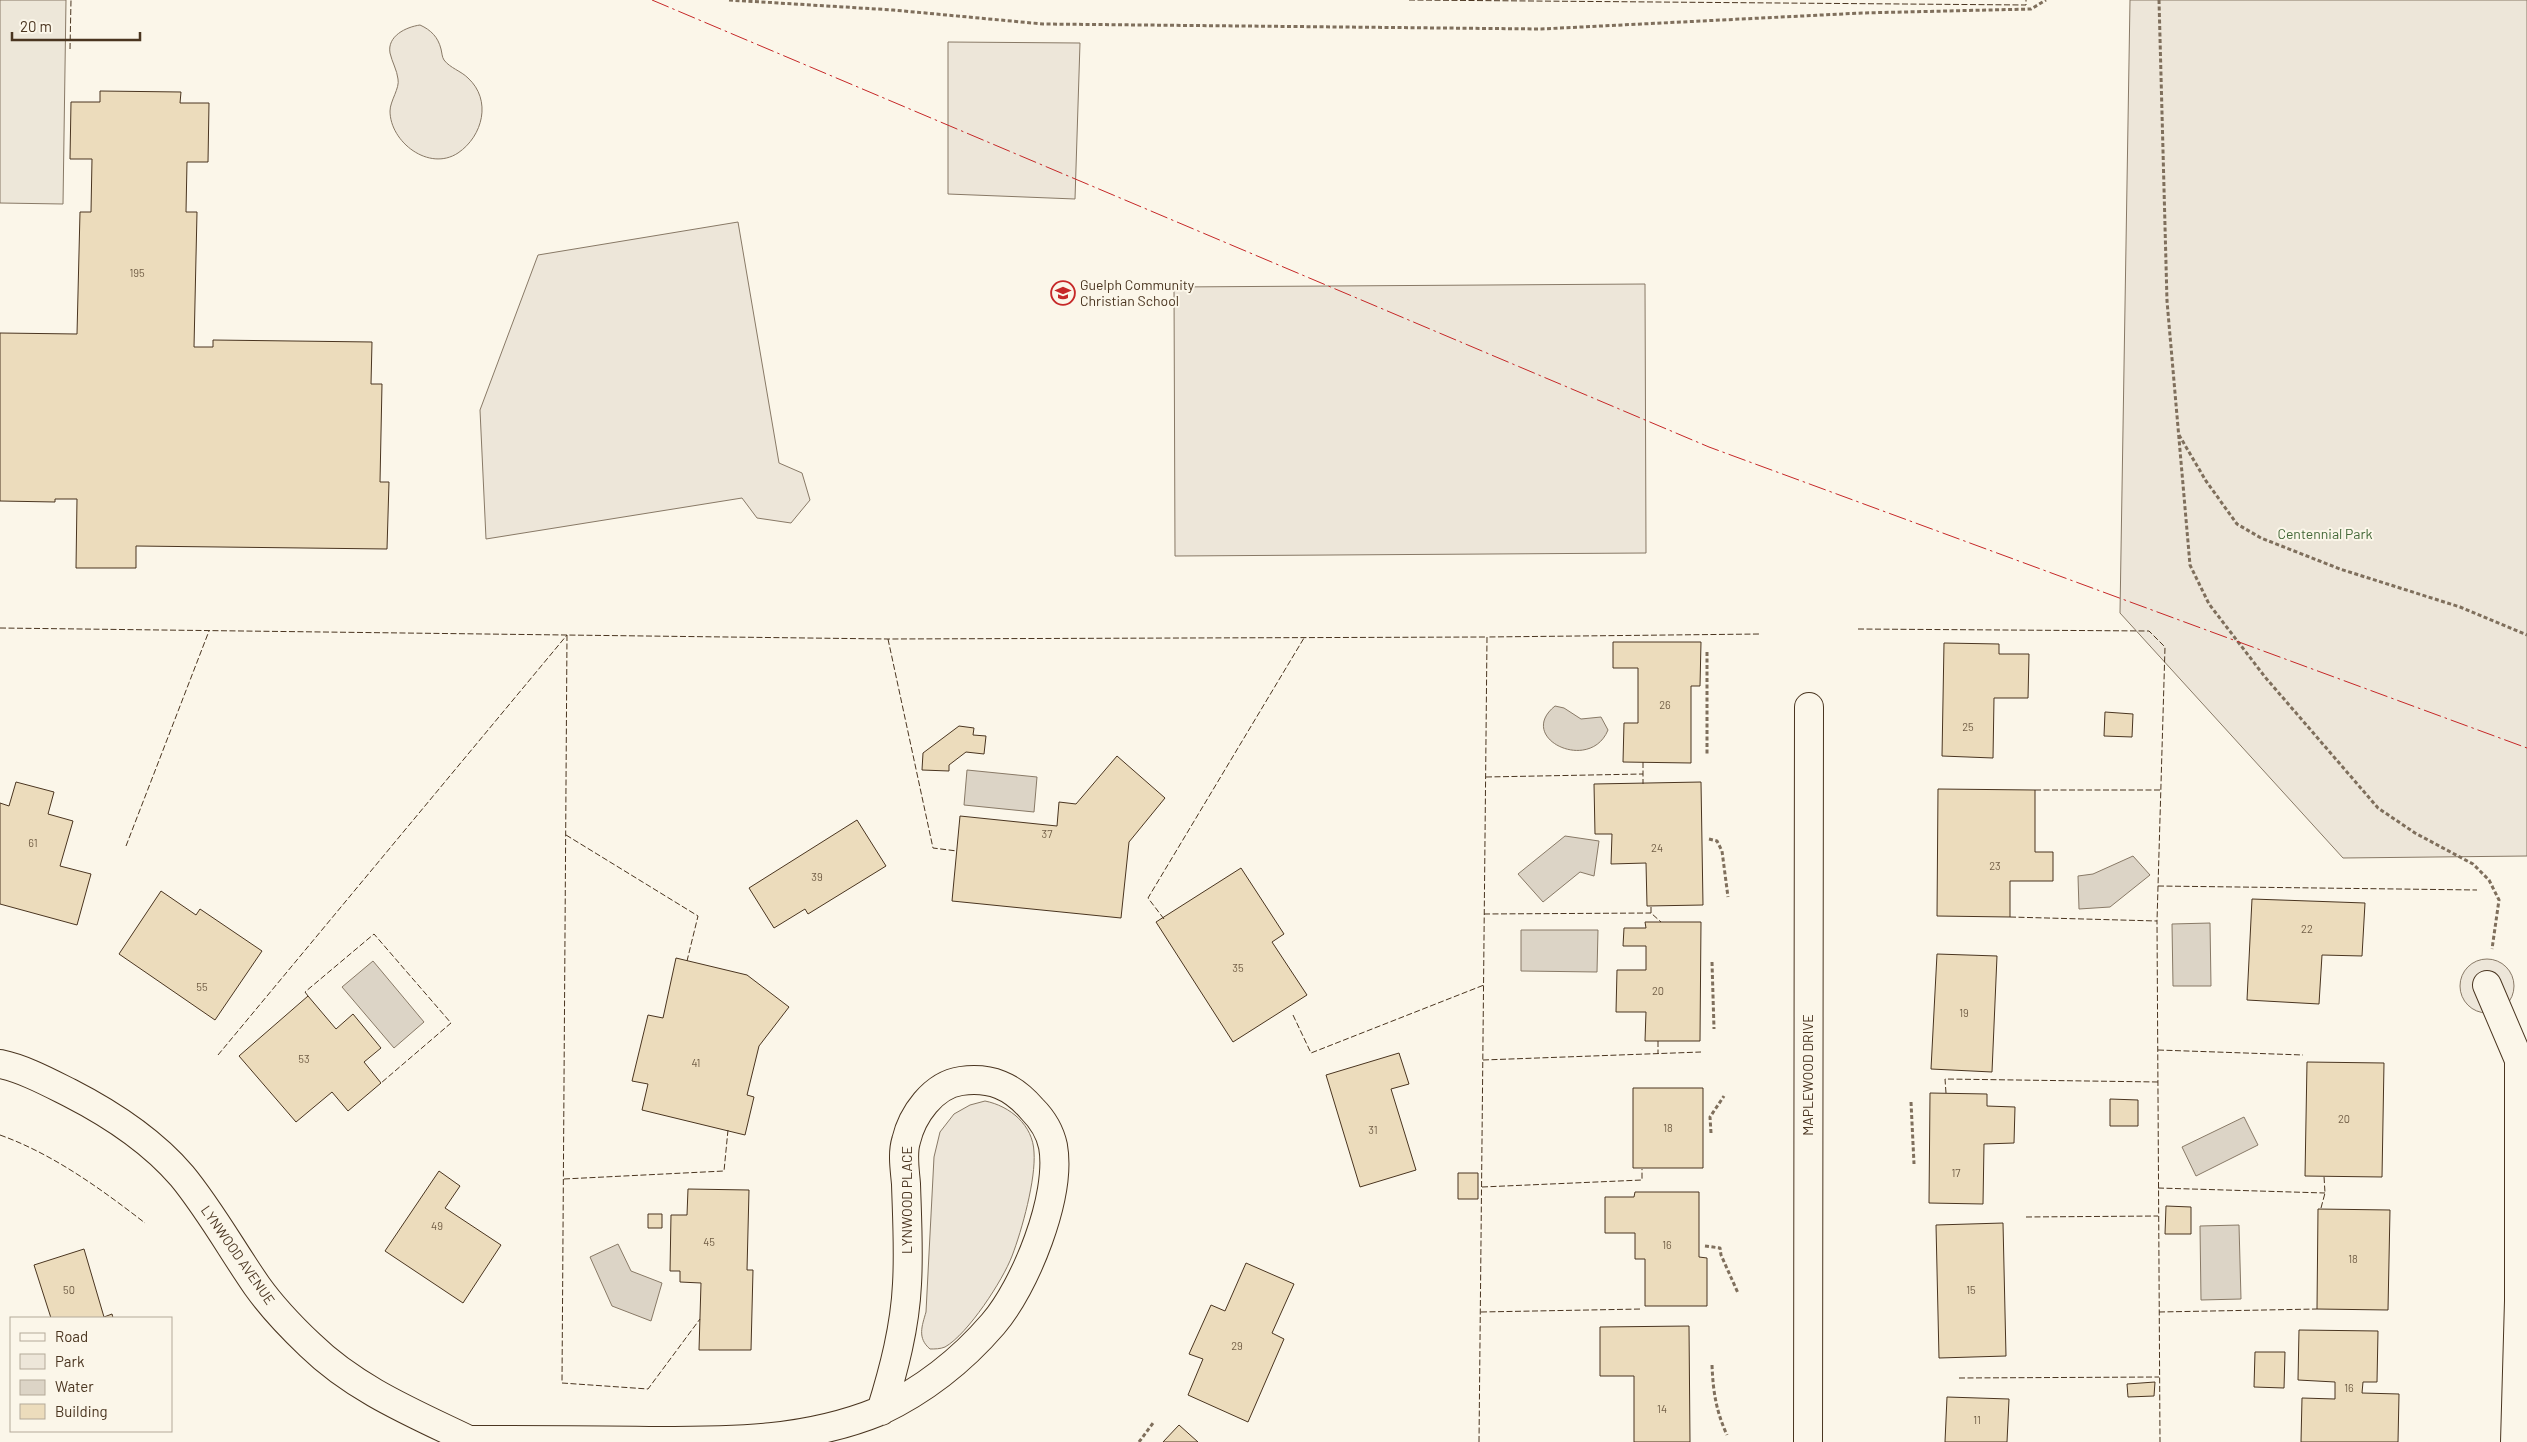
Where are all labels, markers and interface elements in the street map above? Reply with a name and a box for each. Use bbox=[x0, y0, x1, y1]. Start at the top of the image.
scale bar bbox=[12, 10, 140, 42]
text: 20 m bbox=[20, 17, 52, 35]
house number: 195 bbox=[129, 266, 145, 279]
place label: Guelph Community Christian School bbox=[1080, 276, 1195, 309]
school or university icon: Guelph Community Christian School bbox=[1050, 280, 1076, 306]
park label: Centennial Park bbox=[2277, 525, 2373, 542]
house number: 26 bbox=[1659, 698, 1671, 711]
house number: 25 bbox=[1962, 720, 1974, 733]
house number: 37 bbox=[1042, 827, 1052, 840]
house number: 61 bbox=[28, 836, 38, 849]
house number: 24 bbox=[1651, 841, 1663, 854]
house number: 23 bbox=[1989, 859, 2001, 872]
house number: 39 bbox=[811, 870, 823, 883]
house number: 22 bbox=[2301, 922, 2313, 935]
house number: 35 bbox=[1232, 961, 1244, 974]
house number: 55 bbox=[196, 980, 208, 993]
house number: 20 bbox=[1652, 984, 1664, 997]
house number: 19 bbox=[1959, 1006, 1969, 1019]
street label: MAPLEWOOD DRIVE bbox=[1799, 1014, 1816, 1136]
house number: 53 bbox=[298, 1052, 310, 1065]
house number: 41 bbox=[692, 1056, 700, 1069]
house number: 20 bbox=[2338, 1112, 2350, 1125]
house number: 18 bbox=[1663, 1121, 1673, 1134]
house number: 31 bbox=[1368, 1123, 1378, 1136]
street label: LYNWOOD PLACE bbox=[898, 1146, 915, 1254]
house number: 17 bbox=[1951, 1166, 1961, 1179]
street label: LYNWOOD AVENUE bbox=[198, 1202, 279, 1308]
house number: 49 bbox=[431, 1219, 443, 1232]
house number: 45 bbox=[703, 1235, 715, 1248]
house number: 16 bbox=[1662, 1238, 1672, 1251]
house number: 18 bbox=[2348, 1252, 2358, 1265]
house number: 50 bbox=[63, 1283, 75, 1296]
house number: 15 bbox=[1966, 1283, 1976, 1296]
legend bbox=[10, 1317, 172, 1432]
text: Road bbox=[55, 1327, 88, 1345]
house number: 29 bbox=[1231, 1339, 1243, 1352]
text: Park bbox=[55, 1352, 85, 1370]
text: Water bbox=[55, 1377, 94, 1395]
house number: 16 bbox=[2344, 1381, 2354, 1394]
text: Building bbox=[55, 1402, 108, 1420]
house number: 14 bbox=[1657, 1402, 1667, 1415]
house number: 11 bbox=[1973, 1413, 1981, 1426]

